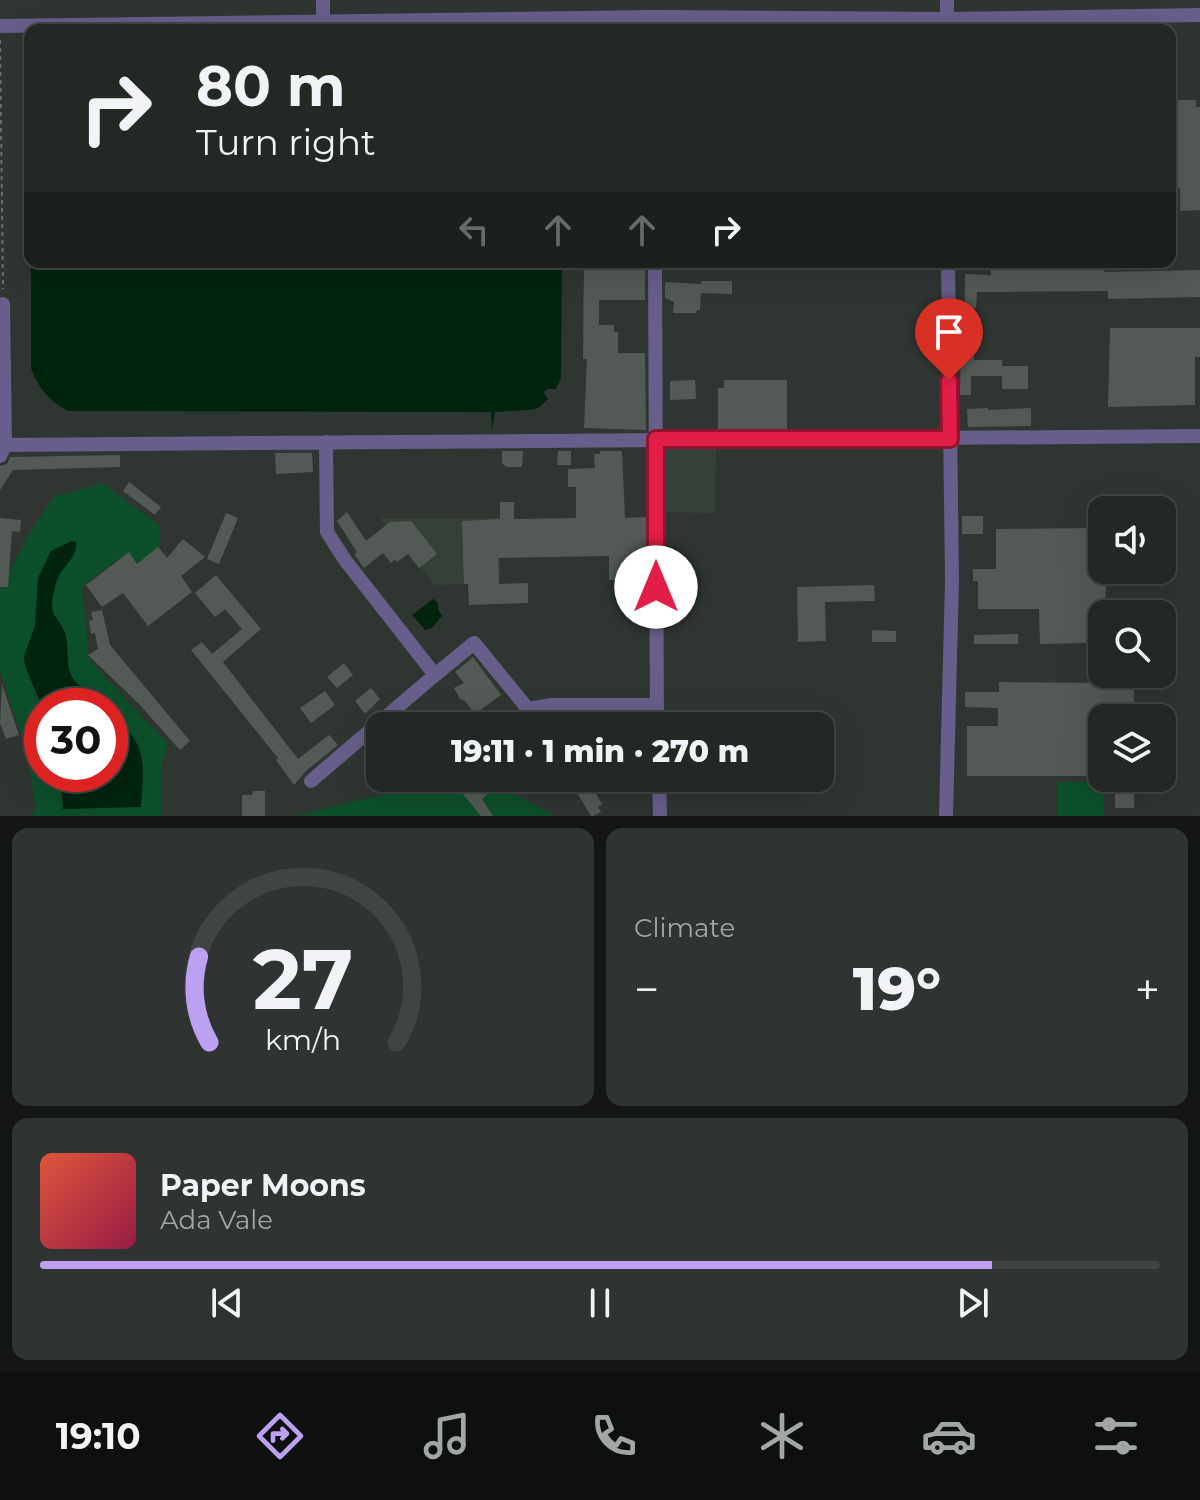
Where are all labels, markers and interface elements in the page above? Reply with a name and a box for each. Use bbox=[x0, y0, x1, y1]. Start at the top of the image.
text: 80 m bbox=[196, 52, 346, 120]
icon: right bbox=[64, 56, 168, 160]
text: Turn right bbox=[196, 120, 376, 164]
icon: left bbox=[452, 208, 496, 252]
icon: ahead bbox=[536, 208, 580, 252]
icon: ahead bbox=[620, 208, 664, 252]
icon: right bbox=[704, 208, 748, 252]
pin bbox=[915, 298, 983, 380]
icon: arrive bbox=[927, 310, 971, 354]
map controls bbox=[1088, 496, 1176, 792]
button: sound bbox=[1088, 496, 1176, 584]
position arrow bbox=[614, 545, 698, 629]
button: search bbox=[1088, 600, 1176, 688]
speed limit sign: 30 bbox=[24, 688, 128, 792]
button: layers bbox=[1088, 704, 1176, 792]
text: 19:11 · 1 min · 270 m bbox=[451, 733, 749, 770]
text: Climate bbox=[634, 912, 735, 944]
text: 27 bbox=[253, 928, 353, 1030]
text: 19° bbox=[853, 952, 941, 1025]
text: − bbox=[634, 962, 659, 1016]
text: + bbox=[1135, 962, 1160, 1016]
text: km/h bbox=[265, 1022, 341, 1057]
text: Paper Moons bbox=[160, 1167, 366, 1204]
text: Ada Vale bbox=[160, 1204, 273, 1236]
icon: previous bbox=[205, 1281, 249, 1325]
icon: pause bbox=[578, 1281, 622, 1325]
icon: next bbox=[951, 1281, 995, 1325]
icon: directions bbox=[252, 1408, 308, 1464]
icon: music bbox=[419, 1408, 475, 1464]
icon: phone bbox=[586, 1408, 642, 1464]
icon: climate bbox=[754, 1408, 810, 1464]
icon: car bbox=[921, 1408, 977, 1464]
icon: filters bbox=[1088, 1408, 1144, 1464]
text: 19:10 bbox=[56, 1414, 141, 1458]

